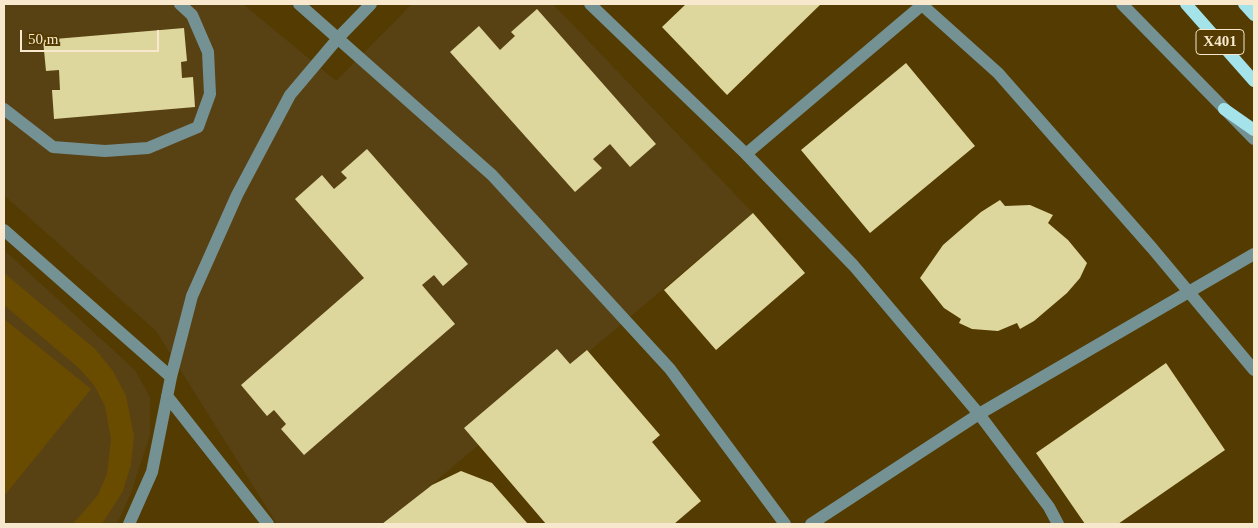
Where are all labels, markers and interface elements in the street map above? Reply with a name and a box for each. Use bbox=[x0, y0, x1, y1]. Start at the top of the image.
scale bar bbox=[22, 20, 161, 52]
road number: X401 bbox=[1196, 30, 1244, 54]
text: 50 m bbox=[28, 31, 58, 47]

